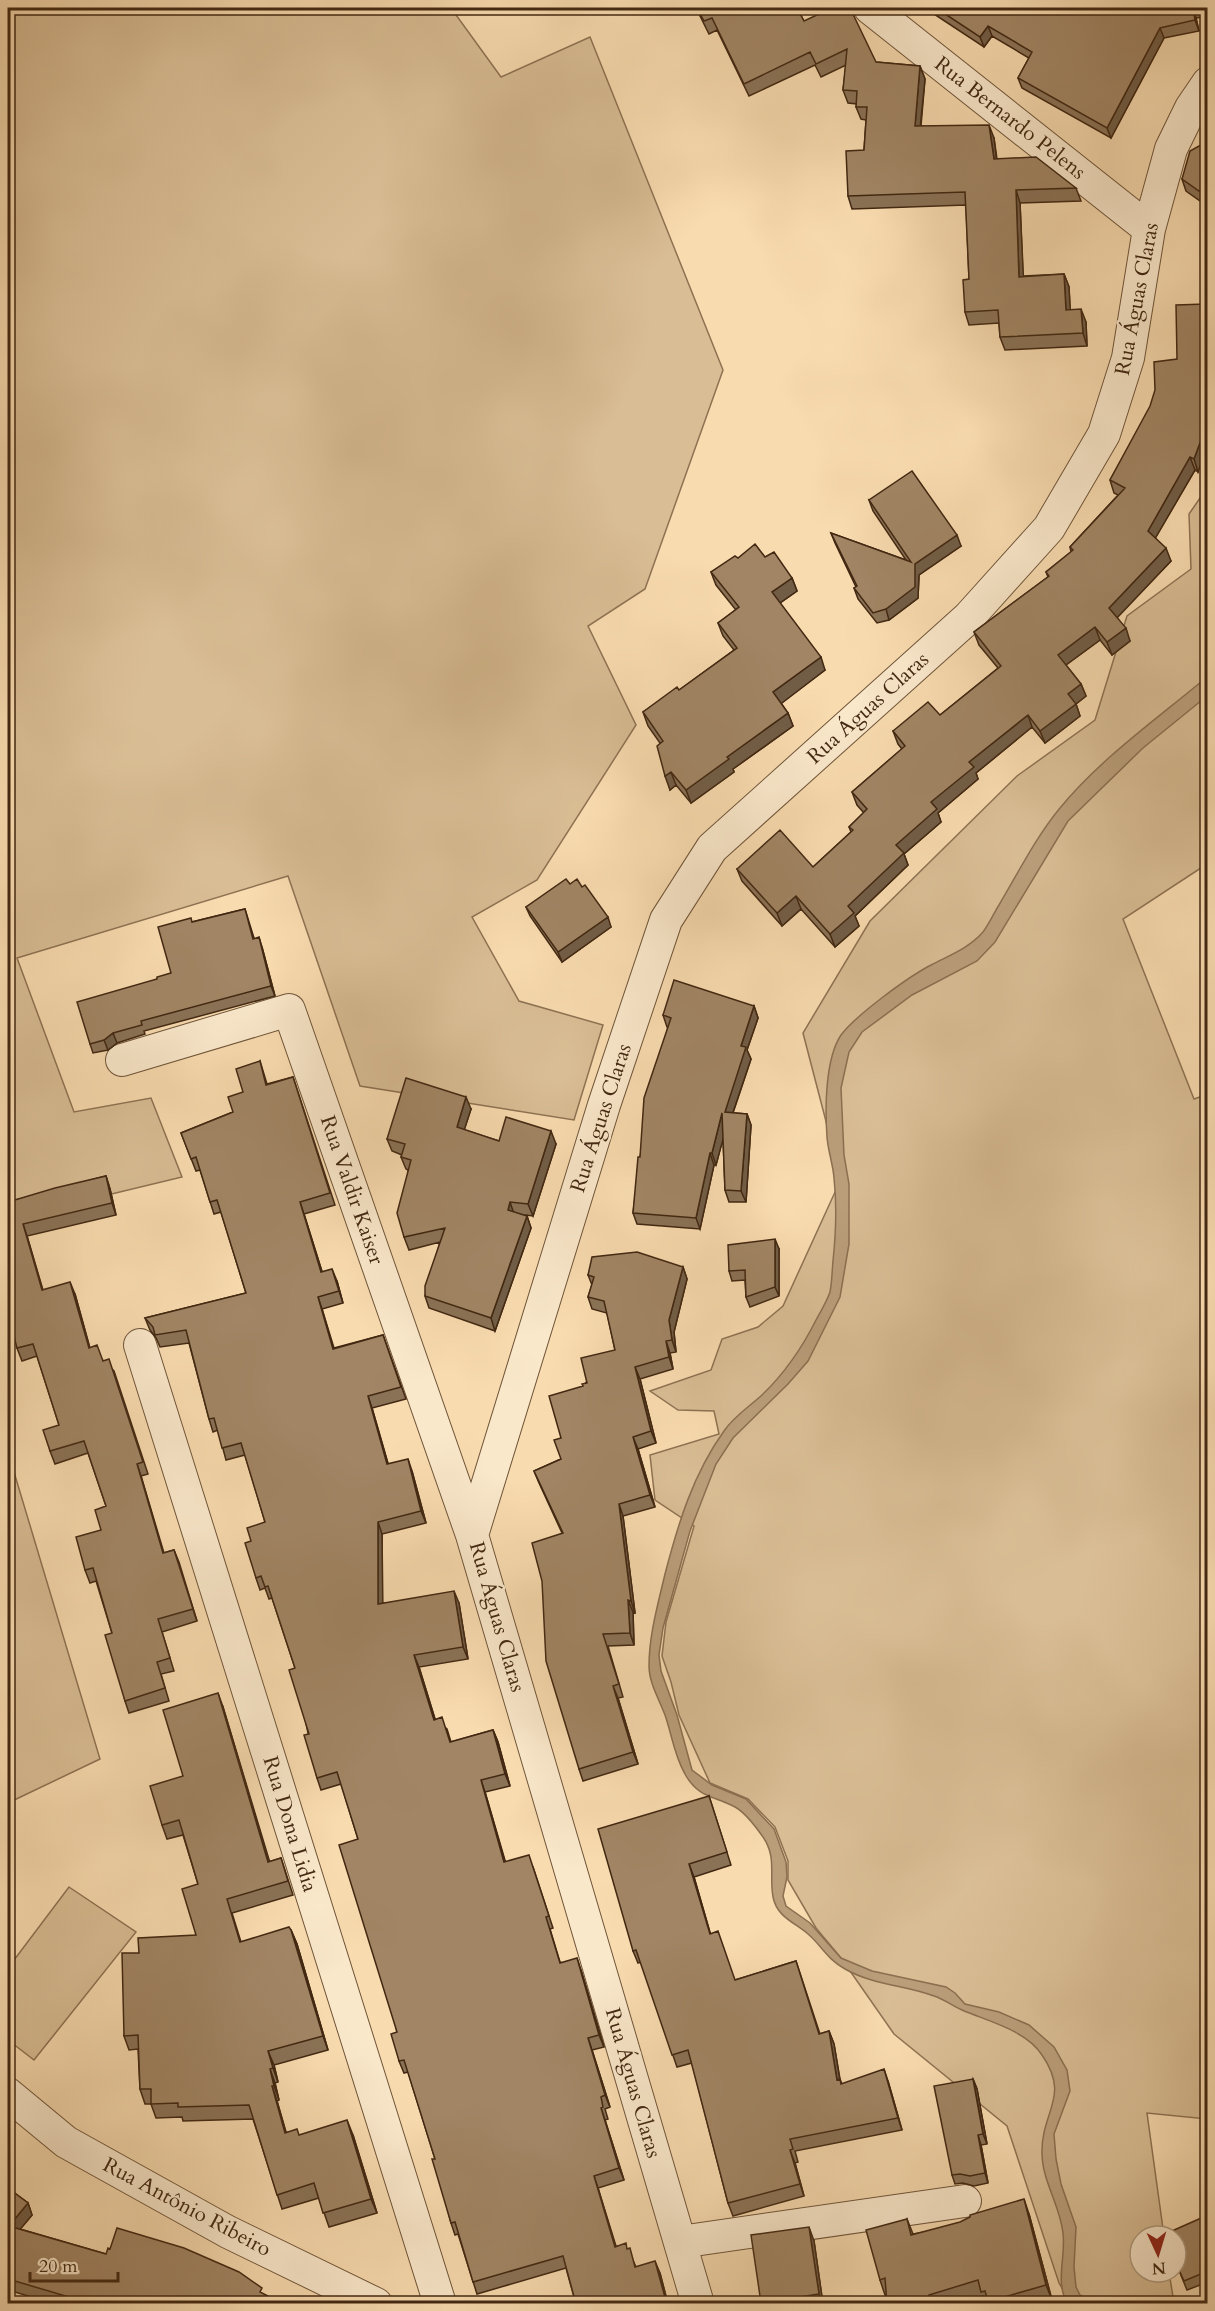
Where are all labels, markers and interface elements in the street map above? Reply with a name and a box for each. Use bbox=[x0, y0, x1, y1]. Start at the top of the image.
street label: Rua Bernardo Pelens bbox=[928, 50, 1092, 186]
street label: Rua Águas Claras bbox=[1108, 220, 1166, 378]
street label: Rua Águas Claras bbox=[801, 645, 935, 771]
street label: Rua Águas Claras bbox=[563, 1040, 639, 1196]
street label: Rua Valdir Kaiser bbox=[313, 1112, 391, 1269]
street label: Rua Águas Claras bbox=[462, 1539, 532, 1695]
street label: Rua Dona Lidia bbox=[256, 1753, 324, 1895]
street label: Rua Águas Claras bbox=[598, 2005, 668, 2161]
street label: Rua Antônio Ribeiro bbox=[98, 2150, 276, 2264]
north arrow bbox=[1128, 2224, 1188, 2284]
scale bar bbox=[30, 2245, 118, 2283]
text: 20 m bbox=[39, 2254, 78, 2279]
text: N bbox=[1151, 2257, 1167, 2279]

